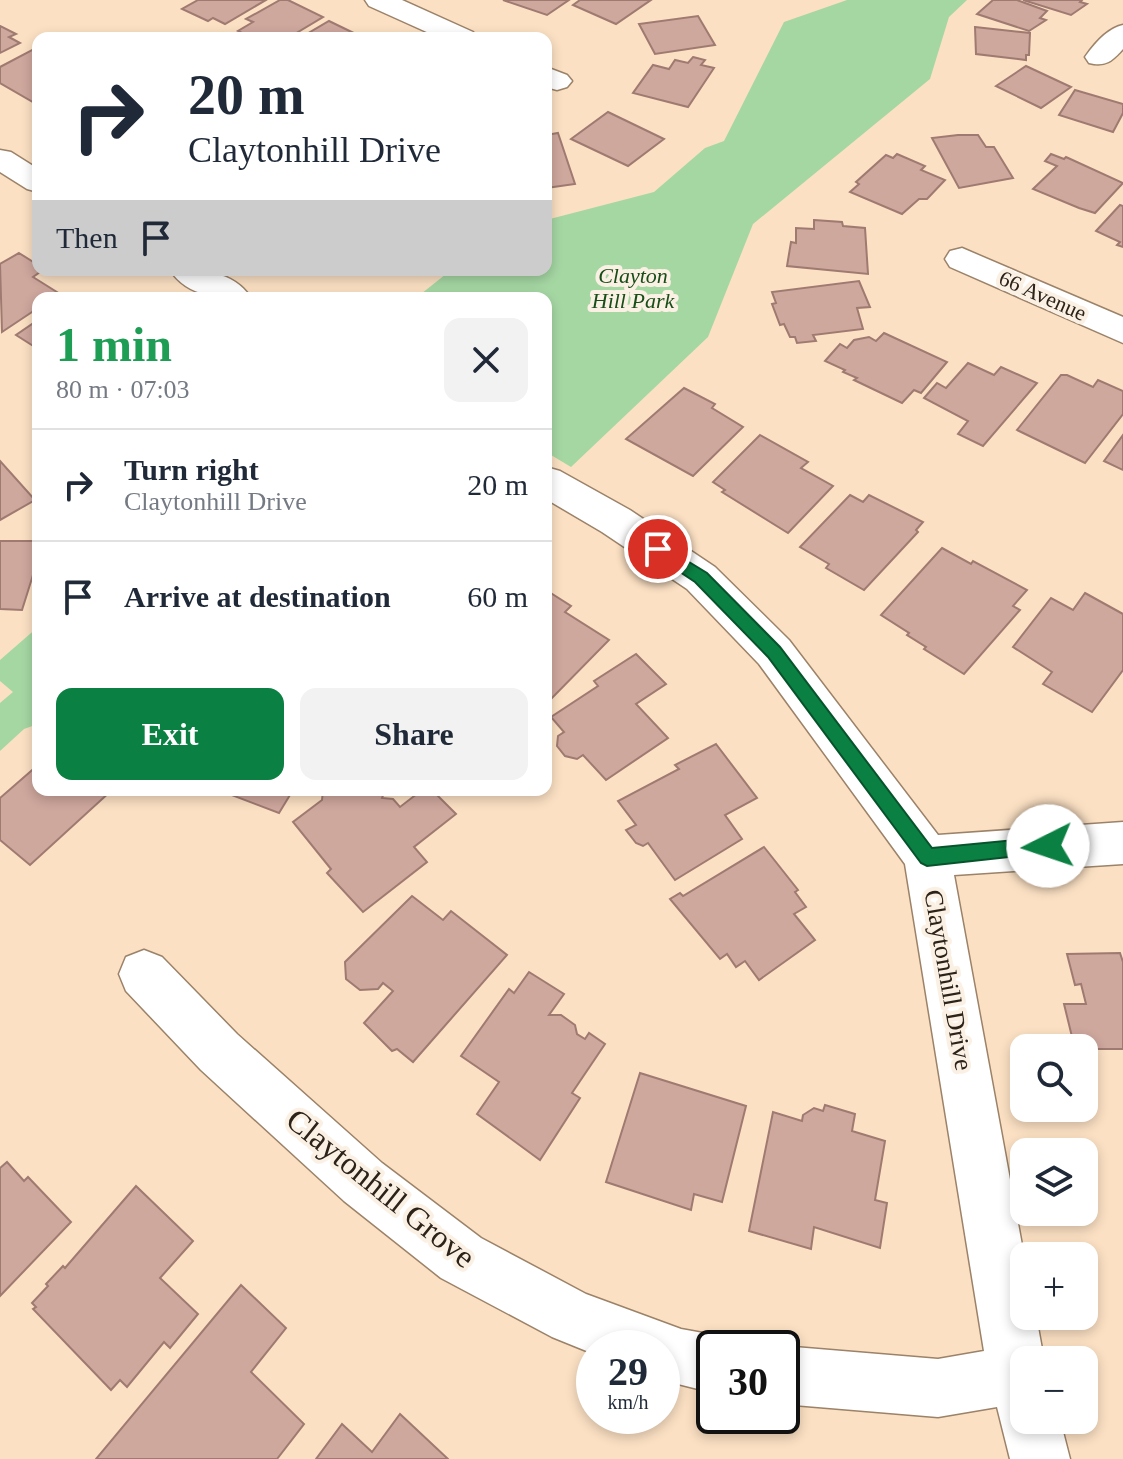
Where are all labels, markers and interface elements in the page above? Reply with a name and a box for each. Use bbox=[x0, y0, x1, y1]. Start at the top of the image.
icon: right bbox=[56, 64, 160, 168]
text: 20 m bbox=[188, 64, 305, 126]
text: Claytonhill Drive bbox=[188, 130, 441, 170]
icon: arrive bbox=[134, 216, 178, 260]
text: Then bbox=[56, 221, 118, 254]
park label: Clayton Hill Park bbox=[591, 263, 675, 313]
street label: 66 Avenue bbox=[995, 265, 1090, 326]
text: 1 min bbox=[56, 318, 172, 371]
button: close bbox=[444, 318, 528, 402]
text: 80 m · 07:03 bbox=[56, 375, 190, 404]
text: Turn right bbox=[124, 453, 259, 486]
icon: right bbox=[56, 463, 100, 507]
text: 20 m bbox=[467, 468, 528, 501]
text: Claytonhill Drive bbox=[124, 487, 307, 516]
pin bbox=[624, 515, 692, 583]
icon: arrive bbox=[636, 527, 680, 571]
icon: arrive bbox=[56, 575, 100, 619]
text: Arrive at destination bbox=[124, 580, 391, 613]
text: 60 m bbox=[467, 580, 528, 613]
button: Exit bbox=[56, 688, 284, 780]
button: Share bbox=[300, 688, 528, 780]
position arrow bbox=[1006, 804, 1090, 888]
street label: Claytonhill Drive bbox=[918, 888, 979, 1073]
map controls bbox=[1010, 1034, 1098, 1434]
button: search bbox=[1010, 1034, 1098, 1122]
street label: Claytonhill Grove bbox=[280, 1101, 482, 1275]
button: layers bbox=[1010, 1138, 1098, 1226]
button: + bbox=[1010, 1242, 1098, 1330]
speed limit sign: 30 bbox=[696, 1330, 800, 1434]
button: − bbox=[1010, 1346, 1098, 1434]
text: 29 bbox=[608, 1349, 648, 1394]
text: km/h bbox=[607, 1391, 649, 1413]

